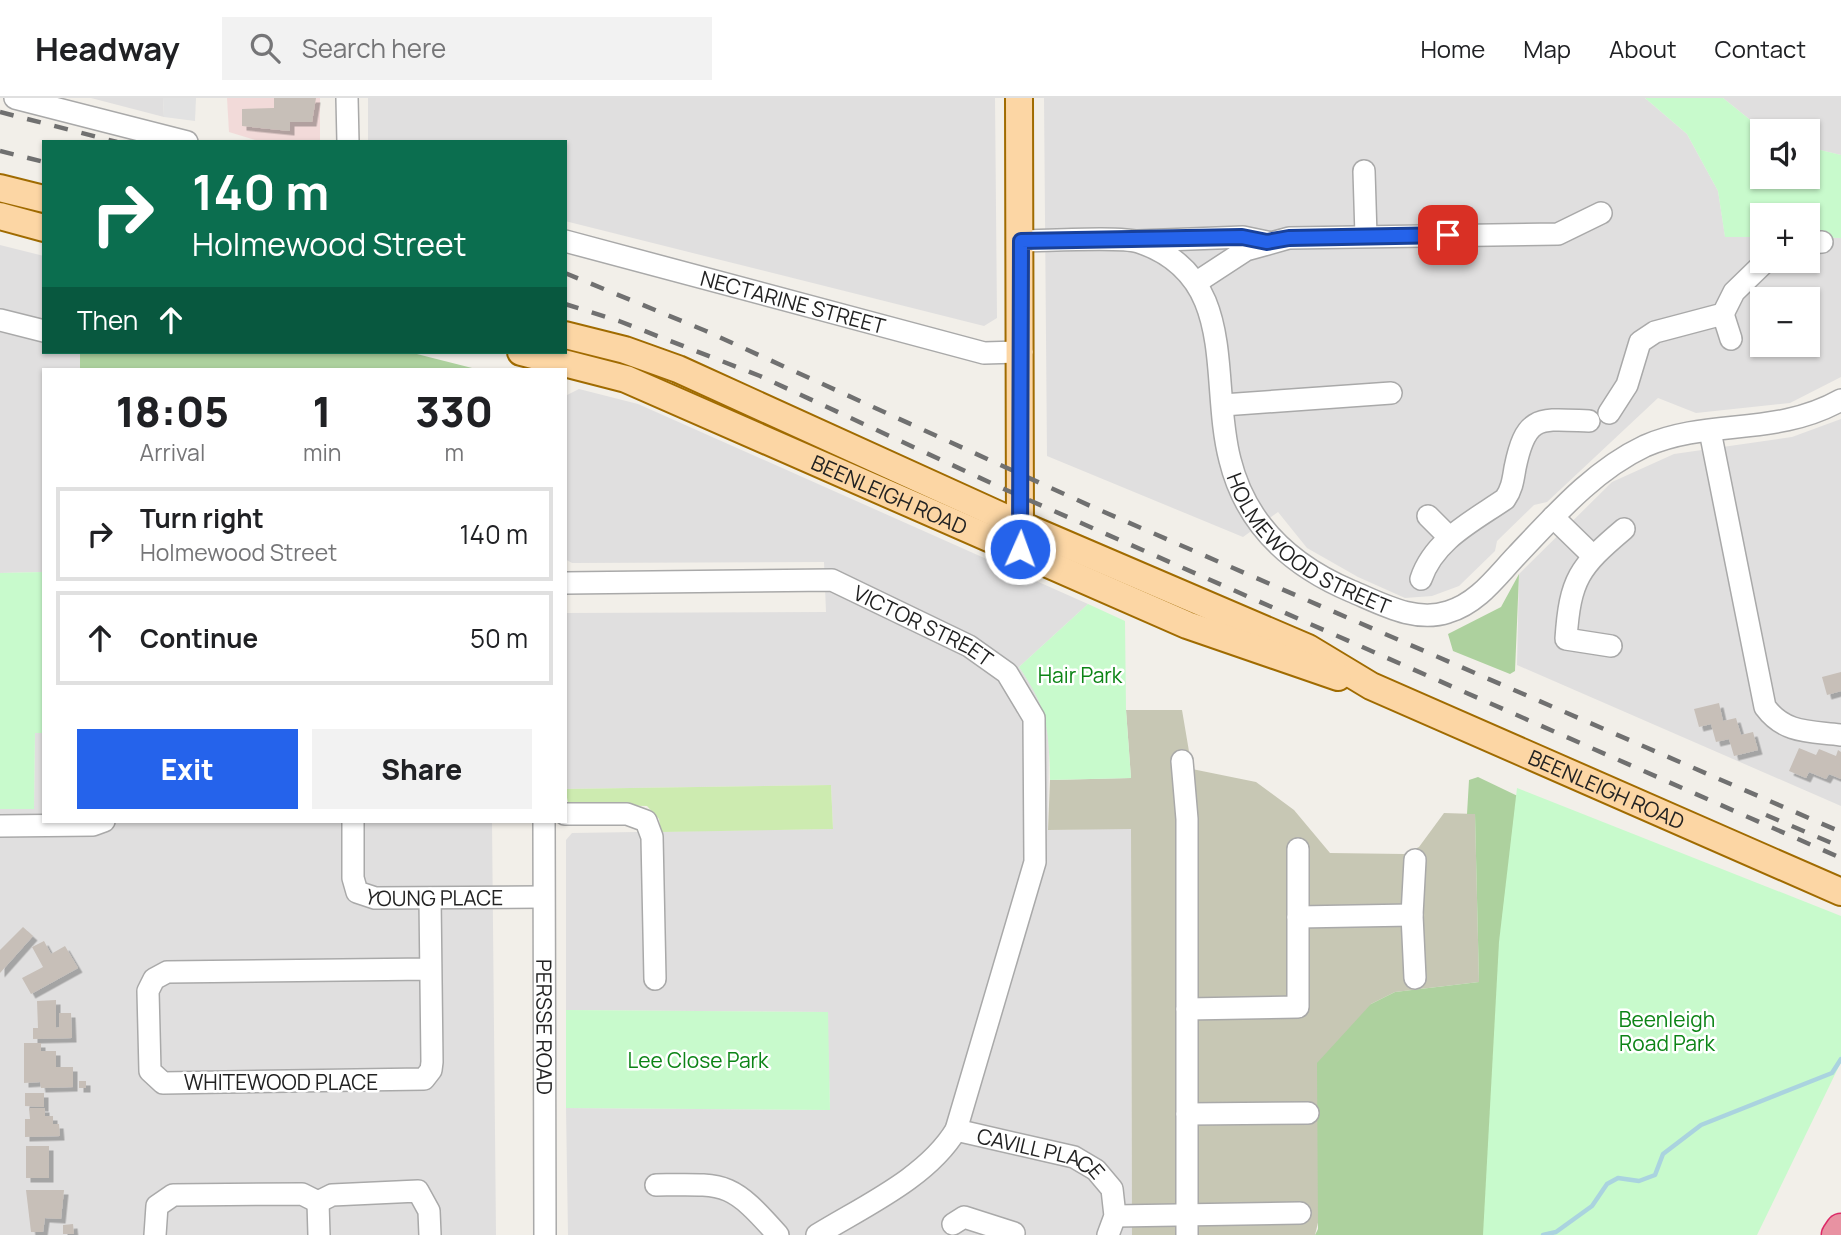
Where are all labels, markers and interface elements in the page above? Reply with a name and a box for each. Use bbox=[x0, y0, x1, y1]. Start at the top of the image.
search box bbox=[222, 17, 712, 80]
text: Headway bbox=[35, 26, 180, 71]
icon: search bbox=[246, 29, 284, 67]
text: Search here bbox=[302, 30, 446, 66]
text: Home bbox=[1420, 32, 1485, 65]
text: Map bbox=[1523, 32, 1571, 65]
text: About bbox=[1609, 32, 1677, 65]
text: Contact bbox=[1715, 32, 1806, 65]
map controls bbox=[1750, 119, 1820, 357]
button: sound bbox=[1750, 119, 1820, 189]
text: 140 m bbox=[192, 158, 329, 225]
icon: right bbox=[77, 168, 168, 259]
button: + bbox=[1750, 203, 1820, 273]
pin bbox=[1418, 205, 1478, 265]
icon: arrive bbox=[1429, 216, 1467, 254]
text: Holmewood Street bbox=[192, 222, 467, 266]
street label: NECTARINE STREET bbox=[697, 264, 889, 340]
button: − bbox=[1750, 287, 1820, 357]
icon: ahead bbox=[152, 301, 190, 339]
text: Then bbox=[77, 302, 138, 338]
text: 18:05 bbox=[116, 382, 229, 440]
text: 1 bbox=[313, 382, 332, 440]
text: 330 bbox=[415, 382, 493, 440]
text: Arrival bbox=[140, 436, 205, 468]
text: min bbox=[303, 436, 341, 468]
text: m bbox=[444, 436, 464, 468]
street label: BEENLEIGH ROAD bbox=[807, 448, 972, 541]
street label: HOLMEWOOD STREET bbox=[1221, 469, 1395, 621]
text: Turn right bbox=[140, 500, 264, 536]
position arrow bbox=[983, 512, 1057, 586]
icon: right bbox=[81, 515, 119, 553]
text: 140 m bbox=[459, 516, 528, 552]
text: Holmewood Street bbox=[140, 536, 337, 568]
street label: VICTOR STREET bbox=[849, 578, 999, 673]
icon: ahead bbox=[81, 619, 119, 657]
text: Continue bbox=[140, 620, 258, 656]
text: 50 m bbox=[470, 620, 528, 656]
park label: Hair Park bbox=[1038, 661, 1123, 689]
button: Exit bbox=[77, 729, 298, 809]
button: Share bbox=[312, 729, 532, 809]
street label: BEENLEIGH ROAD bbox=[1524, 743, 1689, 836]
street label: YOUNG PLACE bbox=[362, 882, 503, 912]
street label: PERSSE ROAD bbox=[530, 959, 559, 1095]
park label: Beenleigh Road Park bbox=[1619, 1005, 1715, 1057]
park label: Lee Close Park bbox=[627, 1046, 769, 1074]
street label: WHITEWOOD PLACE bbox=[184, 1068, 378, 1096]
street label: CAVILL PLACE bbox=[974, 1121, 1111, 1185]

